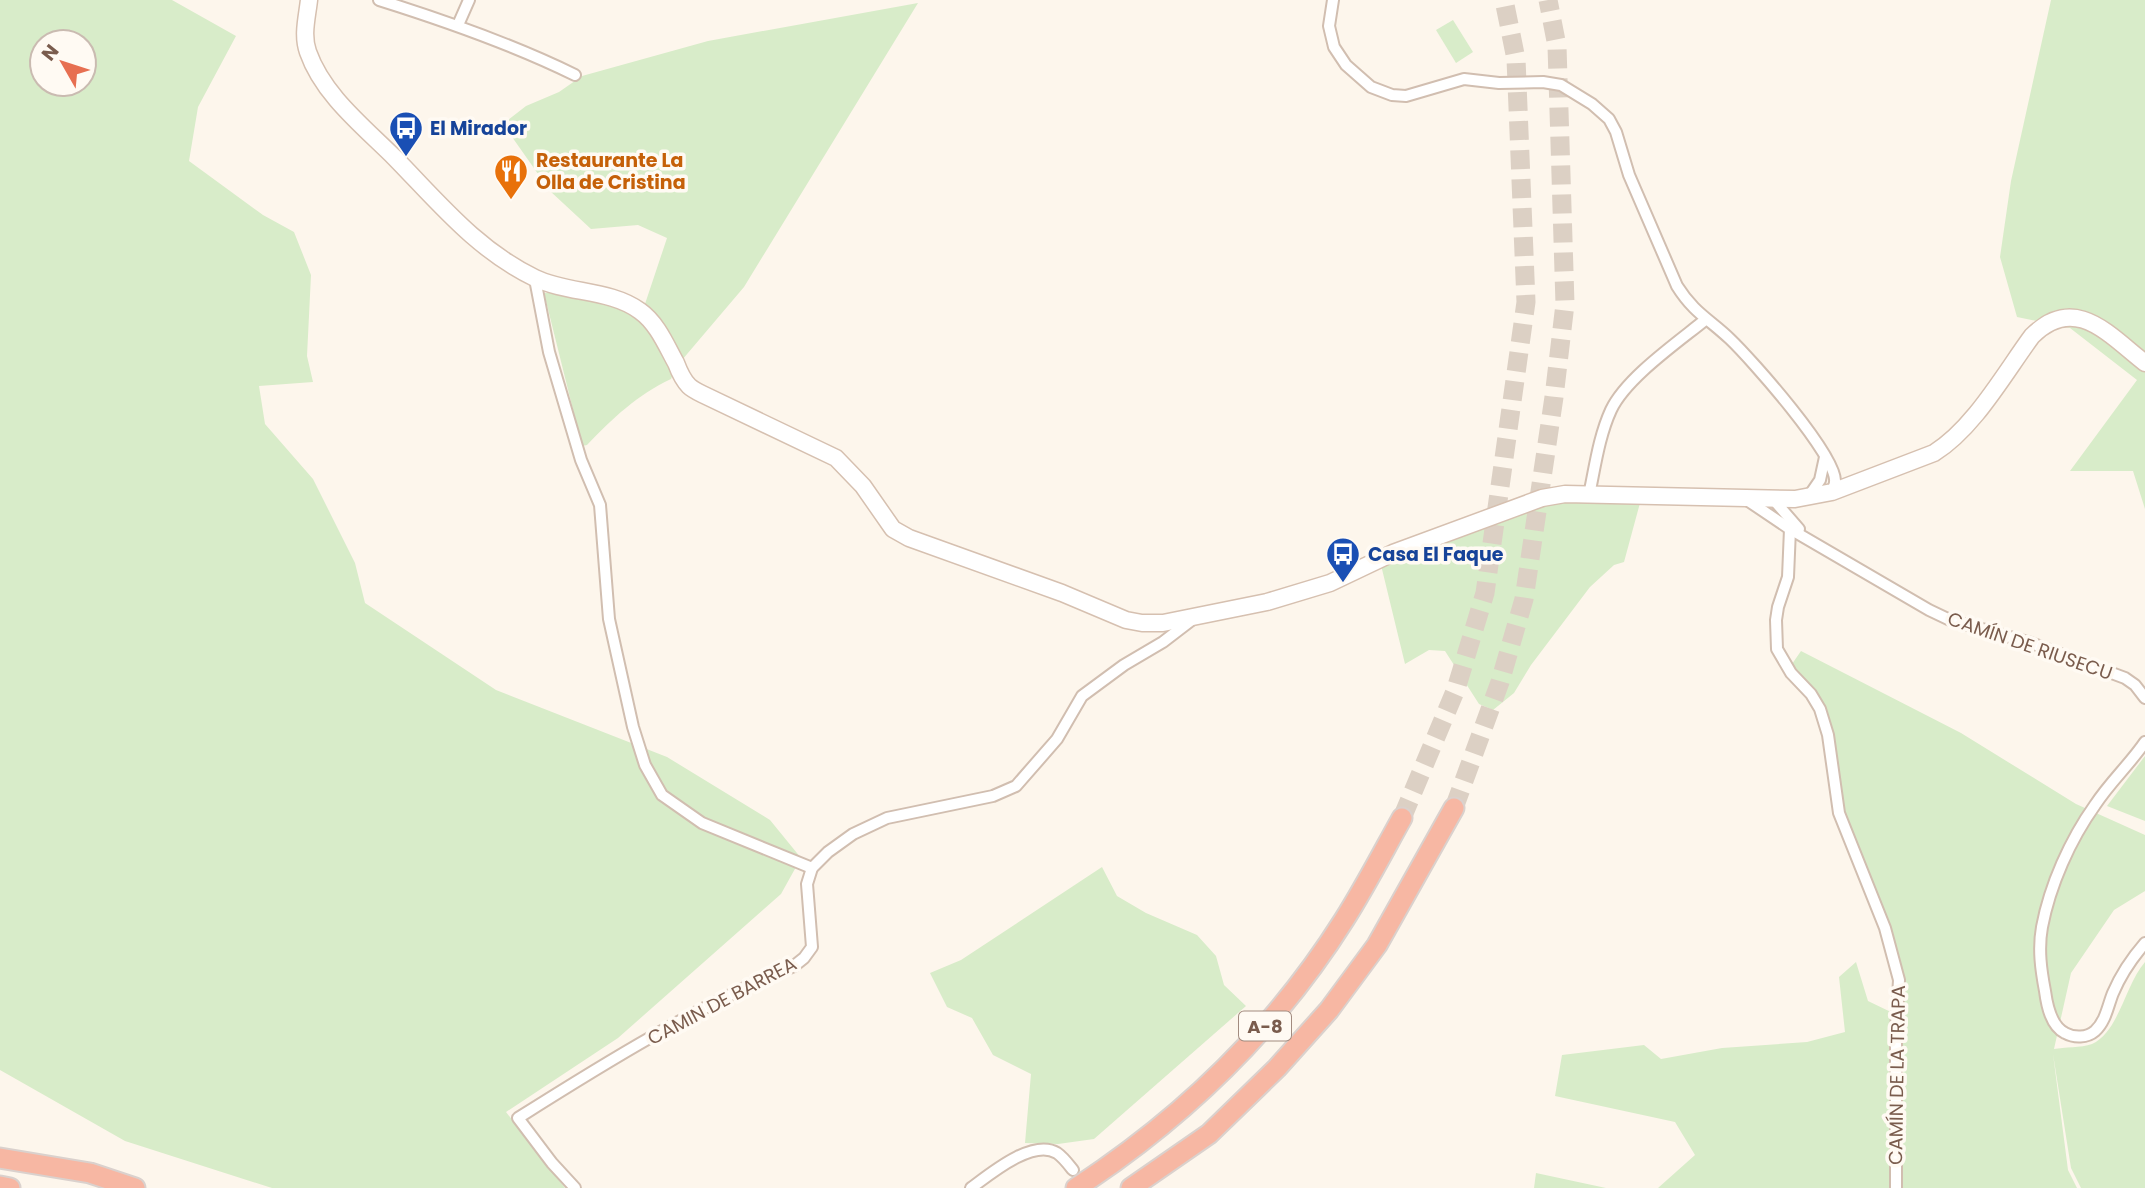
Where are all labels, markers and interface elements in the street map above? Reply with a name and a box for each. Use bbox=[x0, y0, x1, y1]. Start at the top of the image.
north arrow bbox=[28, 28, 98, 98]
text: N bbox=[35, 39, 65, 67]
bus stop icon: El Mirador bbox=[387, 109, 425, 158]
place label: El Mirador bbox=[430, 115, 527, 142]
place label: Restaurante La Olla de Cristina bbox=[536, 147, 686, 196]
restaurant icon: Restaurante La Olla de Cristina bbox=[492, 152, 530, 201]
bus stop icon: Casa El Faque bbox=[1324, 535, 1362, 584]
place label: Casa El Faque bbox=[1368, 541, 1504, 568]
street label: CAMÍN DE RIUSECU bbox=[1944, 605, 2116, 687]
street label: CAMIN DE BARREA bbox=[643, 950, 801, 1052]
street label: CAMÍN DE LA TRAPA bbox=[1882, 985, 1912, 1165]
road number: A-8 bbox=[1239, 1012, 1291, 1041]

